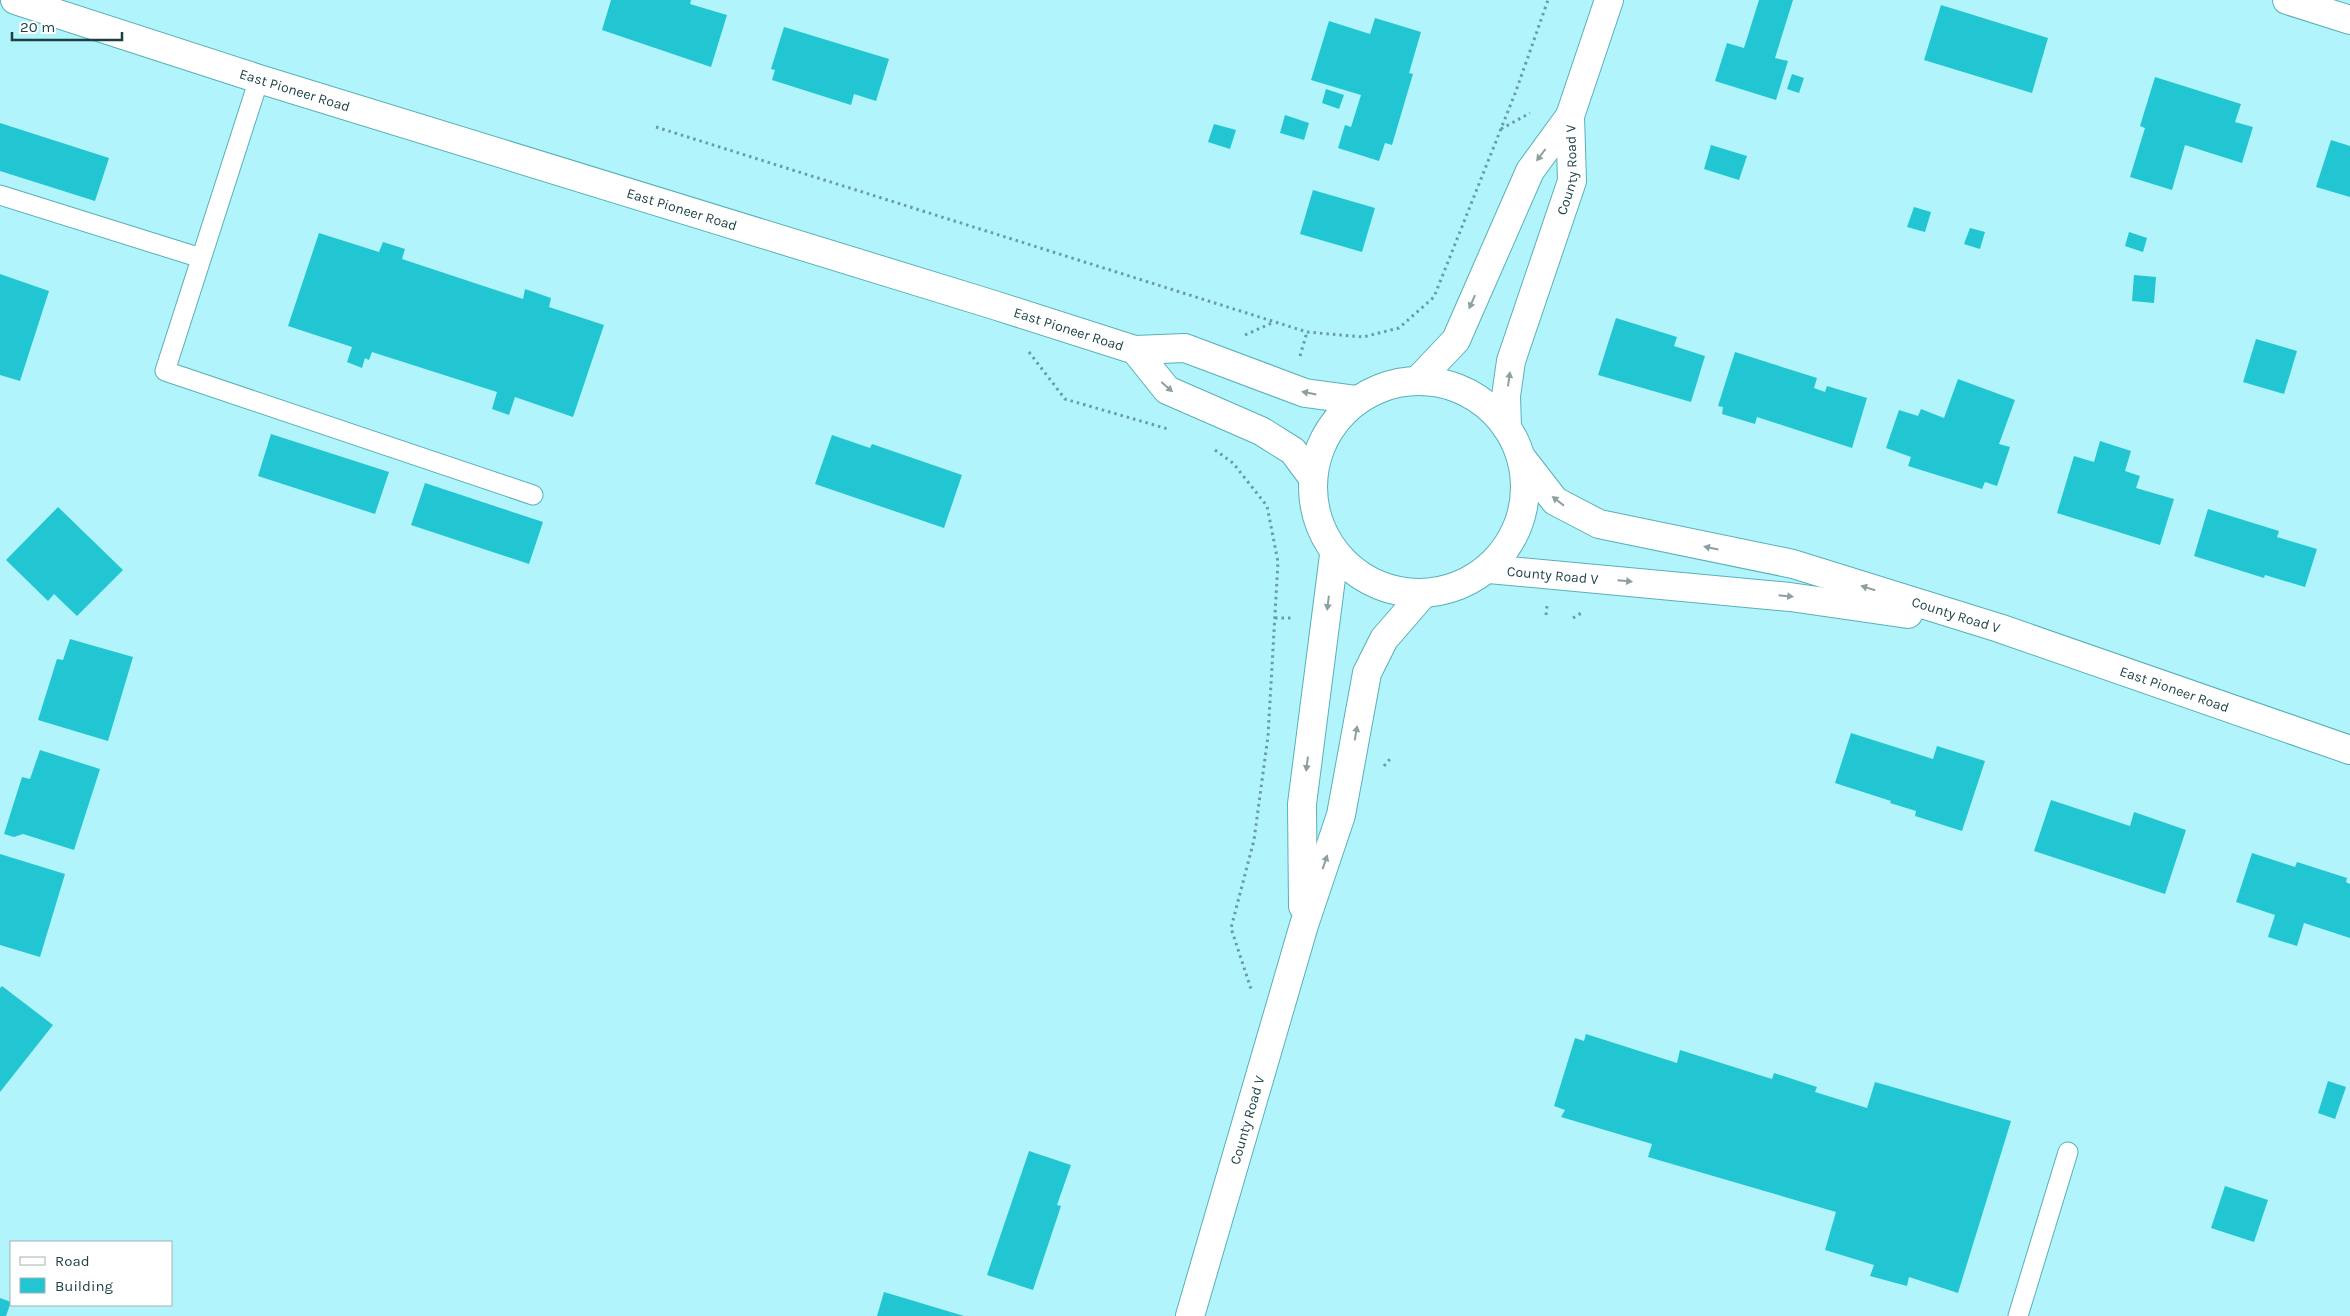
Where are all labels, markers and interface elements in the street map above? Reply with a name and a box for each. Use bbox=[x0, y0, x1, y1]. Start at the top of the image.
scale bar bbox=[12, 10, 122, 42]
text: 20 m bbox=[20, 18, 55, 36]
street label: East Pioneer Road bbox=[238, 65, 352, 115]
street label: County Road V bbox=[1553, 124, 1581, 217]
one-way arrow bbox=[1536, 148, 1546, 162]
street label: East Pioneer Road bbox=[625, 184, 739, 234]
one-way arrow bbox=[1468, 295, 1476, 309]
street label: East Pioneer Road bbox=[1012, 303, 1126, 354]
one-way arrow bbox=[1505, 371, 1513, 387]
one-way arrow bbox=[1160, 381, 1173, 392]
one-way arrow bbox=[1301, 389, 1317, 397]
one-way arrow bbox=[1551, 495, 1564, 506]
one-way arrow bbox=[1703, 543, 1719, 551]
street label: County Road V bbox=[1506, 562, 1599, 588]
one-way arrow bbox=[1617, 577, 1633, 585]
one-way arrow bbox=[1861, 583, 1876, 591]
one-way arrow bbox=[1779, 593, 1795, 601]
street label: County Road V bbox=[1910, 593, 2002, 636]
one-way arrow bbox=[1324, 596, 1332, 612]
street label: East Pioneer Road bbox=[2118, 662, 2232, 716]
one-way arrow bbox=[1352, 725, 1360, 740]
one-way arrow bbox=[1303, 757, 1311, 773]
one-way arrow bbox=[1322, 855, 1329, 870]
street label: County Road V bbox=[1226, 1074, 1268, 1167]
legend bbox=[10, 1241, 172, 1306]
text: Road bbox=[55, 1252, 90, 1270]
text: Building bbox=[55, 1277, 113, 1295]

